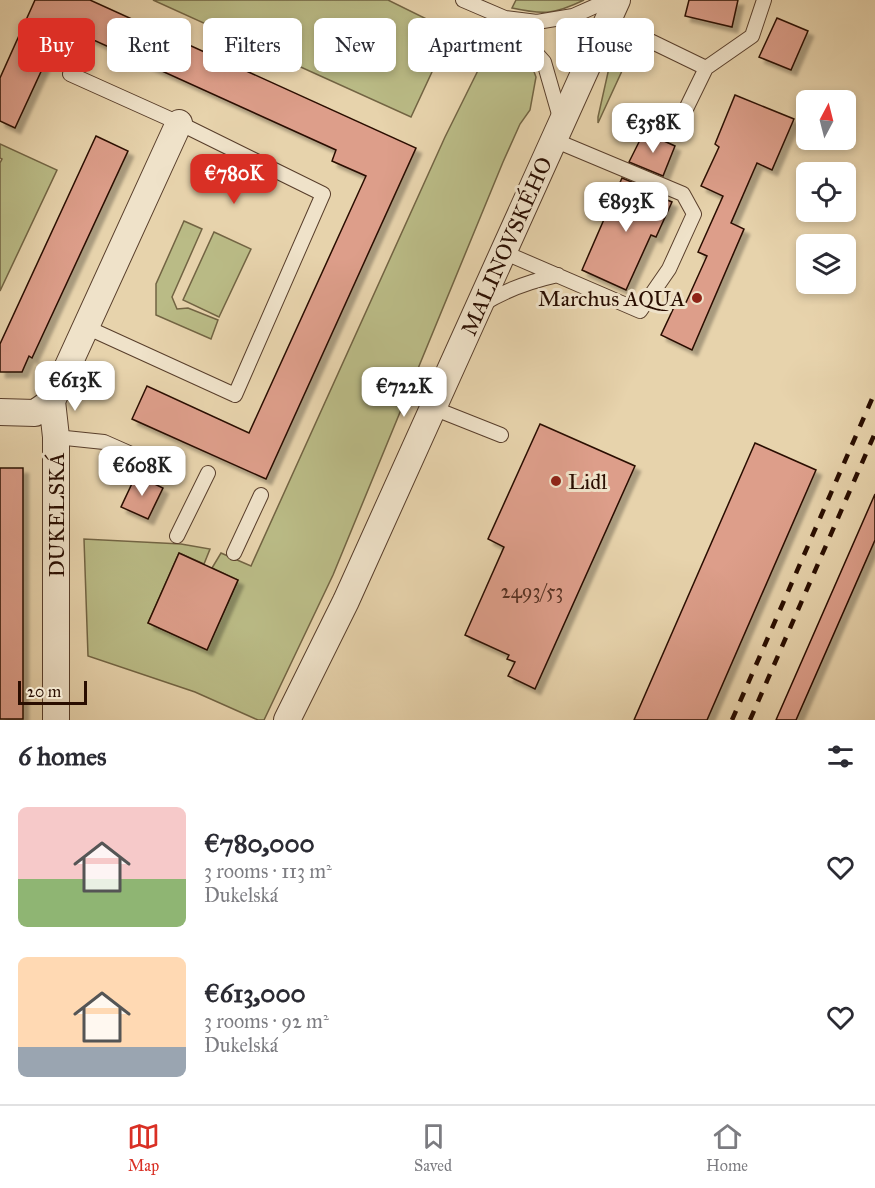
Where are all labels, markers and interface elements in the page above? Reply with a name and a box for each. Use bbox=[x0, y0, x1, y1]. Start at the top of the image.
chip: Buy bbox=[18, 18, 95, 72]
chip: Rent bbox=[107, 18, 191, 72]
chip: Filters bbox=[203, 18, 302, 72]
chip: New bbox=[314, 18, 396, 72]
chip: Apartment bbox=[408, 18, 544, 72]
chip: House bbox=[556, 18, 654, 72]
north arrow bbox=[796, 90, 856, 150]
map controls bbox=[796, 90, 856, 294]
pin: €358K bbox=[611, 103, 695, 154]
text: €358K bbox=[626, 110, 680, 134]
street label: MALINOVSKÉHO bbox=[455, 153, 558, 340]
pin: €780K bbox=[192, 154, 276, 205]
text: €780K bbox=[204, 161, 264, 185]
button: locate bbox=[796, 162, 856, 222]
pin: €893K bbox=[584, 182, 668, 233]
text: €893K bbox=[598, 189, 654, 213]
button: layers bbox=[796, 234, 856, 294]
place label: Marchus AQUA bbox=[538, 285, 685, 312]
marker: Marchus AQUA bbox=[690, 291, 704, 305]
pin: €613K bbox=[33, 361, 117, 412]
pin: €722K bbox=[362, 367, 446, 418]
text: €613K bbox=[49, 368, 101, 392]
text: €722K bbox=[376, 374, 432, 398]
pin: €608K bbox=[100, 446, 184, 497]
street label: DUKELSKÁ bbox=[43, 452, 70, 578]
text: €608K bbox=[113, 453, 171, 477]
place label: Lidl bbox=[568, 468, 607, 495]
marker: Lidl bbox=[549, 474, 563, 488]
house number: 2493/53 bbox=[501, 579, 563, 603]
scale bar bbox=[18, 678, 87, 706]
text: 20 m bbox=[27, 682, 61, 701]
text: 6 homes bbox=[18, 740, 107, 772]
icon: filters bbox=[824, 740, 857, 773]
text: €780,000 bbox=[204, 827, 315, 859]
icon: home bbox=[66, 831, 138, 903]
icon: heart bbox=[824, 851, 857, 884]
text: 3 rooms · 113 m² bbox=[204, 859, 332, 883]
text: Dukelská bbox=[204, 883, 278, 907]
text: €613,000 bbox=[204, 977, 306, 1009]
icon: home bbox=[66, 981, 138, 1053]
icon: heart bbox=[824, 1001, 857, 1034]
text: 3 rooms · 92 m² bbox=[204, 1009, 329, 1033]
text: Dukelská bbox=[204, 1033, 278, 1057]
tab: Map bbox=[127, 1120, 160, 1175]
tab: Saved bbox=[414, 1120, 452, 1175]
tab: Home bbox=[706, 1120, 748, 1175]

